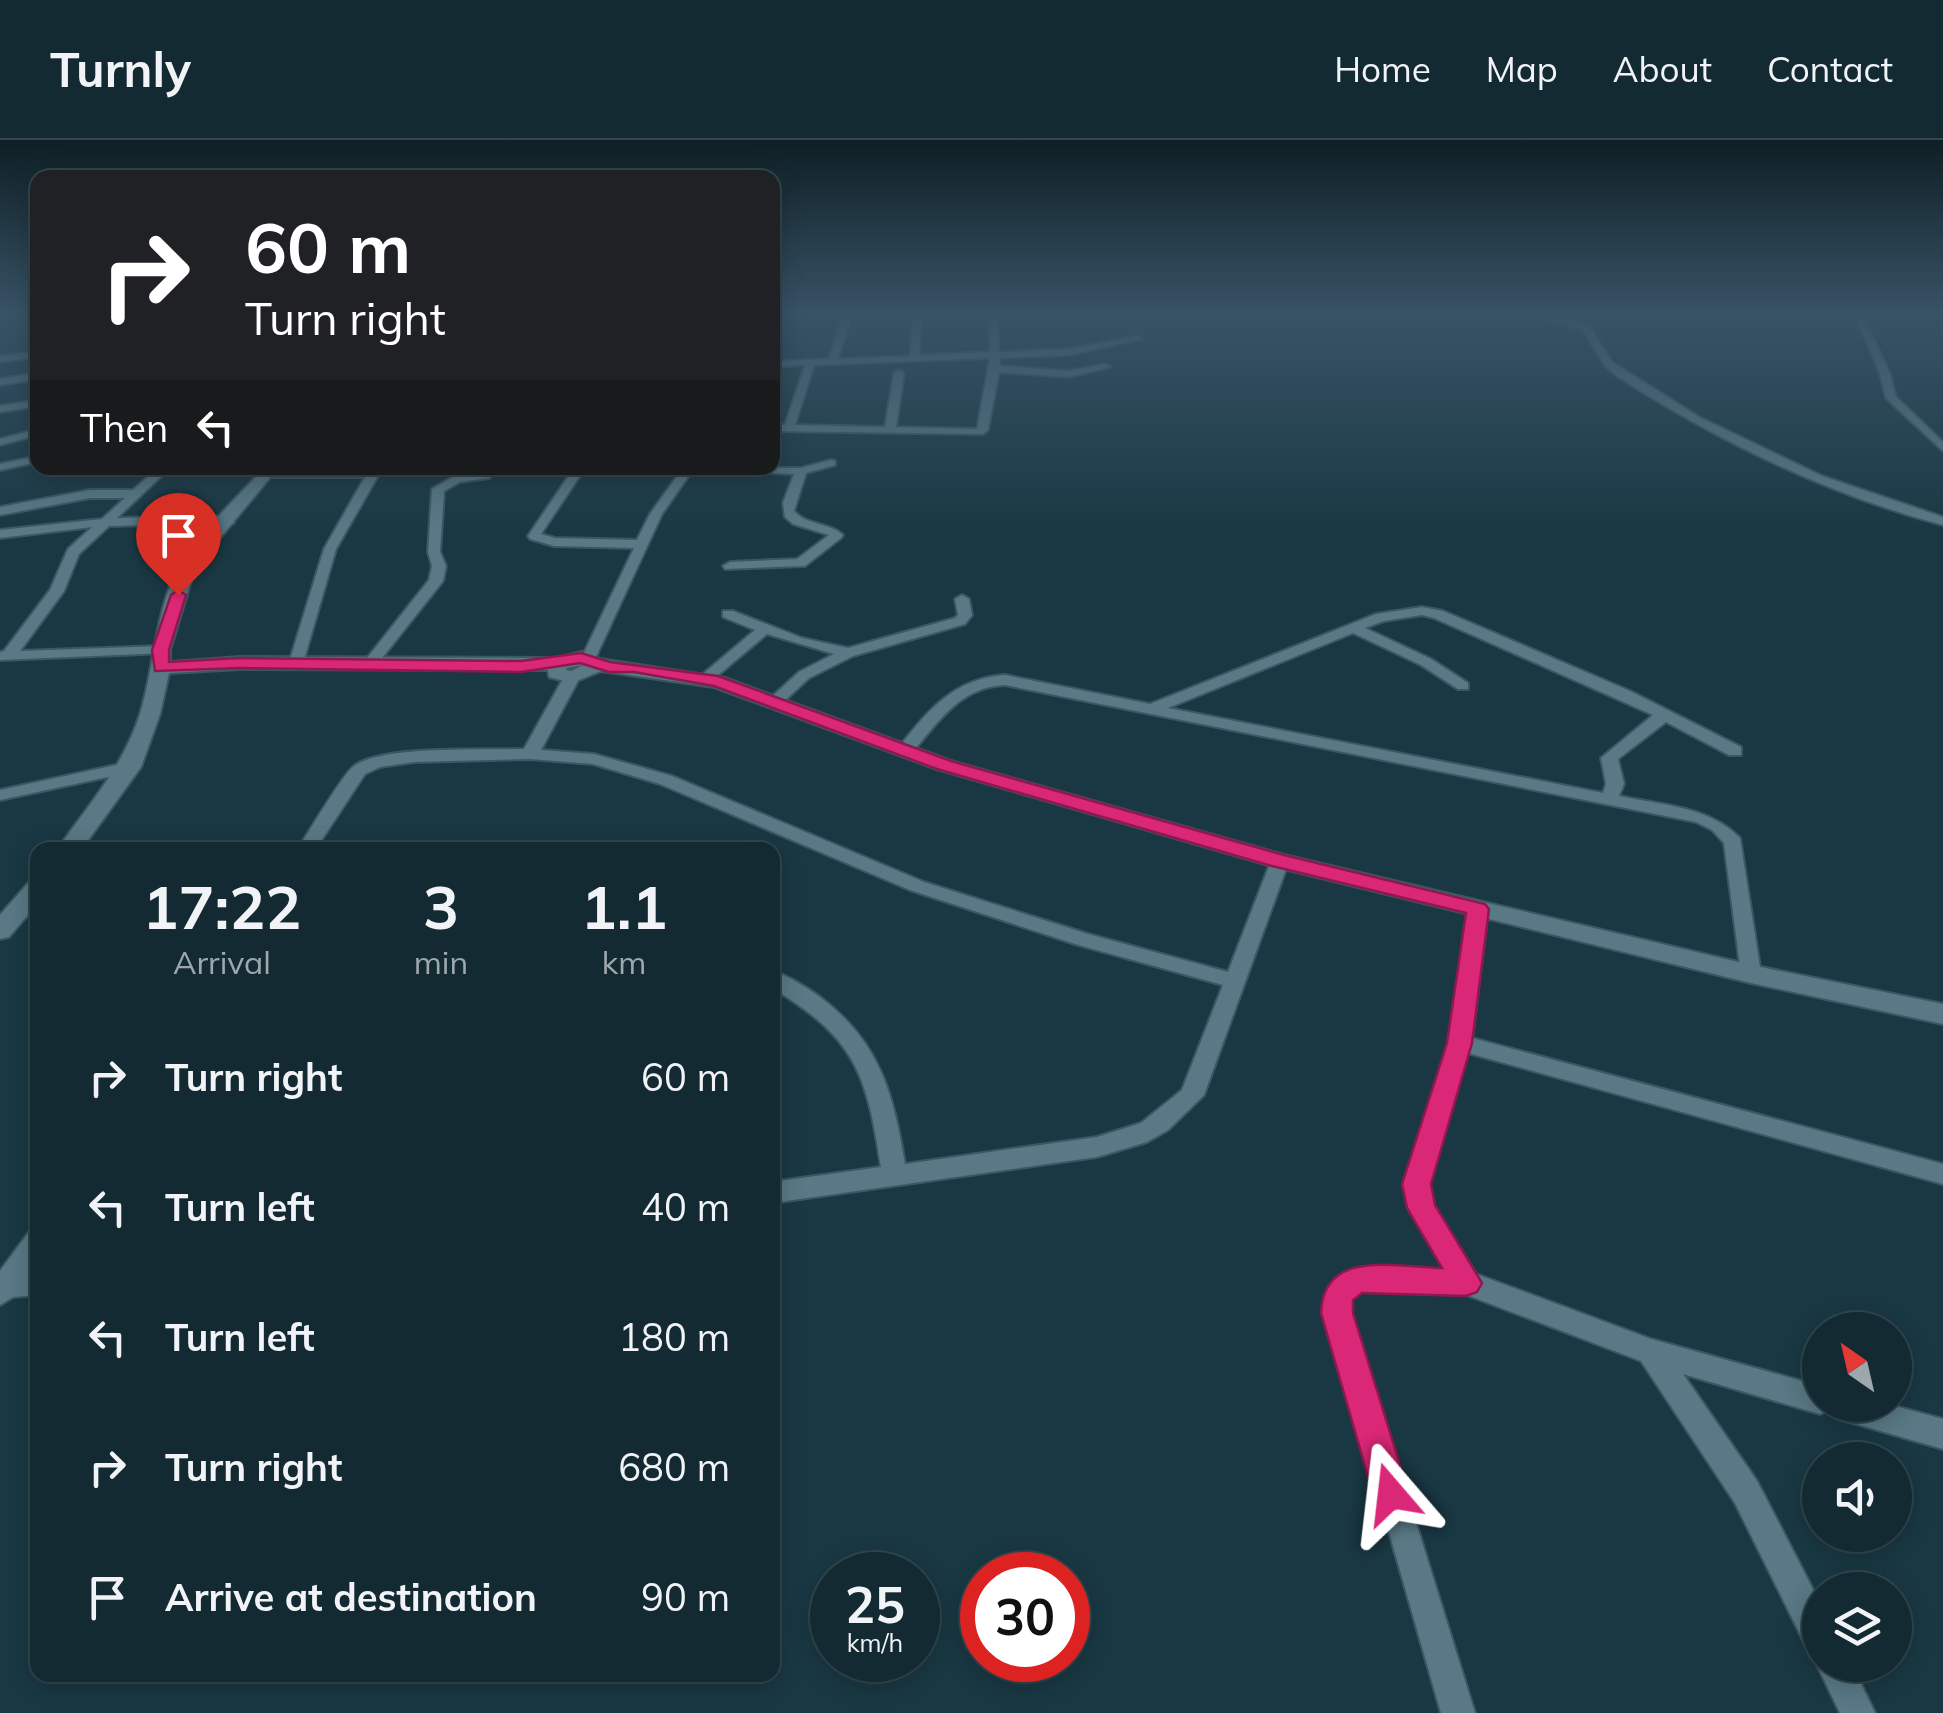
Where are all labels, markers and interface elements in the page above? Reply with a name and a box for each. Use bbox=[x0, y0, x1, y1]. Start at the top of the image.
text: Turnly bbox=[50, 39, 191, 99]
text: Home bbox=[1334, 47, 1431, 91]
text: Map bbox=[1486, 47, 1558, 91]
text: About bbox=[1613, 47, 1712, 91]
text: Contact bbox=[1767, 47, 1893, 91]
text: 60 m bbox=[245, 203, 411, 291]
icon: right bbox=[80, 210, 210, 340]
text: Turn right bbox=[245, 290, 446, 346]
icon: left bbox=[188, 400, 243, 455]
text: Then bbox=[80, 404, 168, 452]
pin bbox=[136, 493, 221, 596]
icon: arrive bbox=[151, 508, 206, 563]
text: 17:22 bbox=[142, 869, 301, 944]
text: 3 bbox=[423, 869, 459, 944]
text: 1.1 bbox=[581, 869, 668, 944]
text: Arrival bbox=[173, 942, 271, 982]
text: min bbox=[414, 942, 468, 982]
text: km bbox=[602, 942, 646, 982]
icon: right bbox=[80, 1050, 135, 1105]
text: Turn right bbox=[165, 1053, 342, 1101]
text: 60 m bbox=[641, 1053, 730, 1101]
icon: left bbox=[80, 1180, 135, 1235]
text: Turn left bbox=[165, 1183, 315, 1231]
text: 40 m bbox=[641, 1183, 730, 1231]
icon: left bbox=[80, 1310, 135, 1365]
north arrow bbox=[1802, 1312, 1912, 1422]
map controls bbox=[1802, 1312, 1912, 1682]
text: Turn left bbox=[165, 1313, 315, 1361]
text: 180 m bbox=[618, 1313, 730, 1361]
icon: right bbox=[80, 1440, 135, 1495]
position arrow bbox=[1339, 1442, 1443, 1546]
button: sound bbox=[1802, 1442, 1912, 1552]
text: Turn right bbox=[165, 1443, 342, 1491]
text: 680 m bbox=[618, 1443, 730, 1491]
speed limit sign: 30 bbox=[960, 1552, 1090, 1682]
icon: arrive bbox=[80, 1570, 135, 1625]
button: layers bbox=[1802, 1572, 1912, 1682]
text: Arrive at destination bbox=[165, 1573, 537, 1621]
text: 90 m bbox=[641, 1573, 730, 1621]
text: 25 bbox=[845, 1573, 905, 1636]
text: km/h bbox=[847, 1627, 903, 1658]

